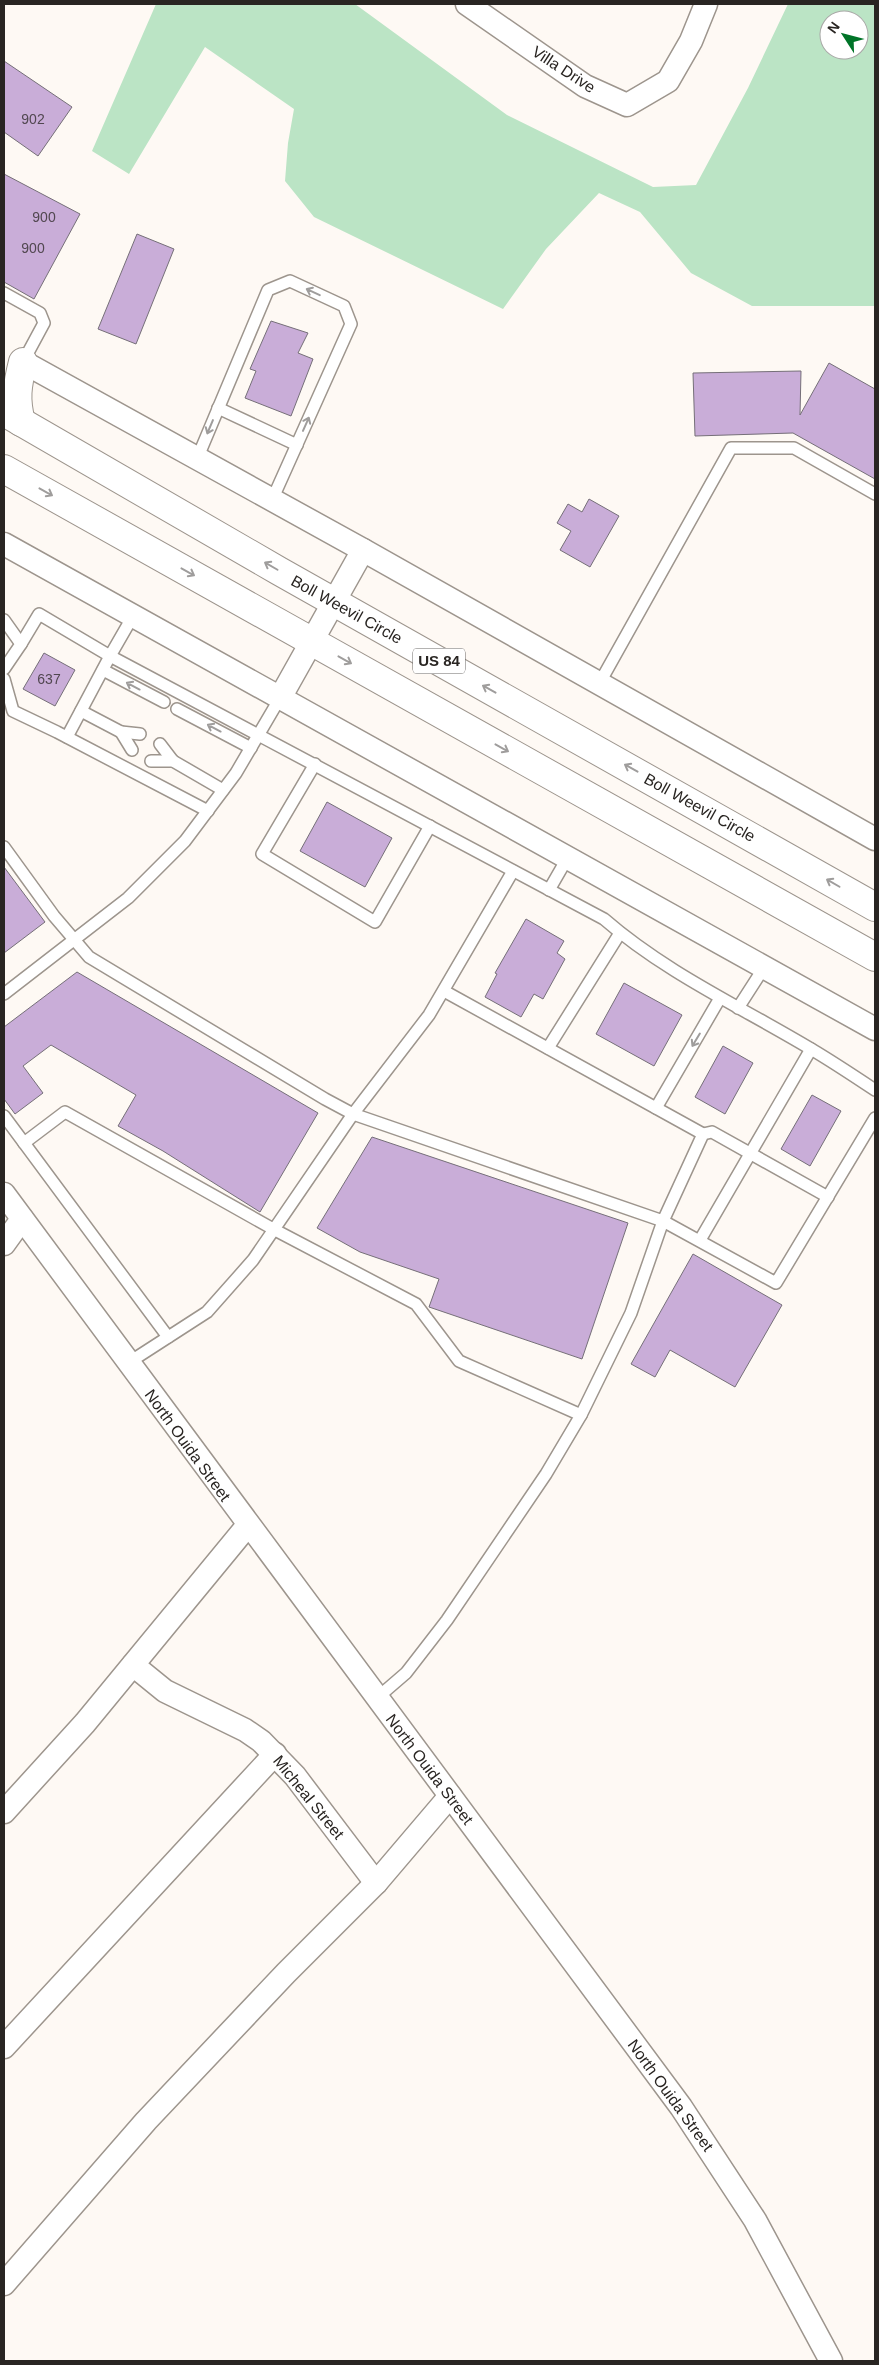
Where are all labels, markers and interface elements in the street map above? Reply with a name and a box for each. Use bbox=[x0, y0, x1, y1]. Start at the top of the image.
north arrow bbox=[819, 10, 869, 60]
text: N bbox=[824, 19, 843, 36]
street label: Villa Drive bbox=[529, 43, 599, 96]
house number: 902 bbox=[21, 111, 45, 127]
house number: 900 bbox=[32, 209, 56, 225]
house number: 900 bbox=[21, 240, 45, 256]
one-way arrow bbox=[306, 286, 321, 296]
one-way arrow bbox=[302, 417, 312, 432]
one-way arrow bbox=[205, 419, 215, 434]
one-way arrow bbox=[39, 488, 53, 498]
one-way arrow bbox=[264, 561, 278, 571]
one-way arrow bbox=[180, 567, 195, 577]
street label: Boll Weevil Circle bbox=[288, 572, 405, 647]
road number: US 84 bbox=[413, 648, 465, 674]
one-way arrow bbox=[337, 655, 352, 665]
house number: 637 bbox=[37, 671, 61, 687]
one-way arrow bbox=[126, 681, 141, 690]
one-way arrow bbox=[482, 684, 497, 693]
one-way arrow bbox=[207, 723, 221, 733]
one-way arrow bbox=[495, 743, 509, 753]
one-way arrow bbox=[624, 763, 638, 773]
street label: Boll Weevil Circle bbox=[641, 770, 758, 845]
one-way arrow bbox=[826, 877, 841, 887]
one-way arrow bbox=[690, 1032, 700, 1047]
street label: North Ouida Street bbox=[142, 1386, 234, 1505]
street label: North Ouida Street bbox=[383, 1711, 477, 1828]
street label: Micheal Street bbox=[270, 1752, 348, 1843]
street label: North Ouida Street bbox=[625, 2036, 717, 2155]

